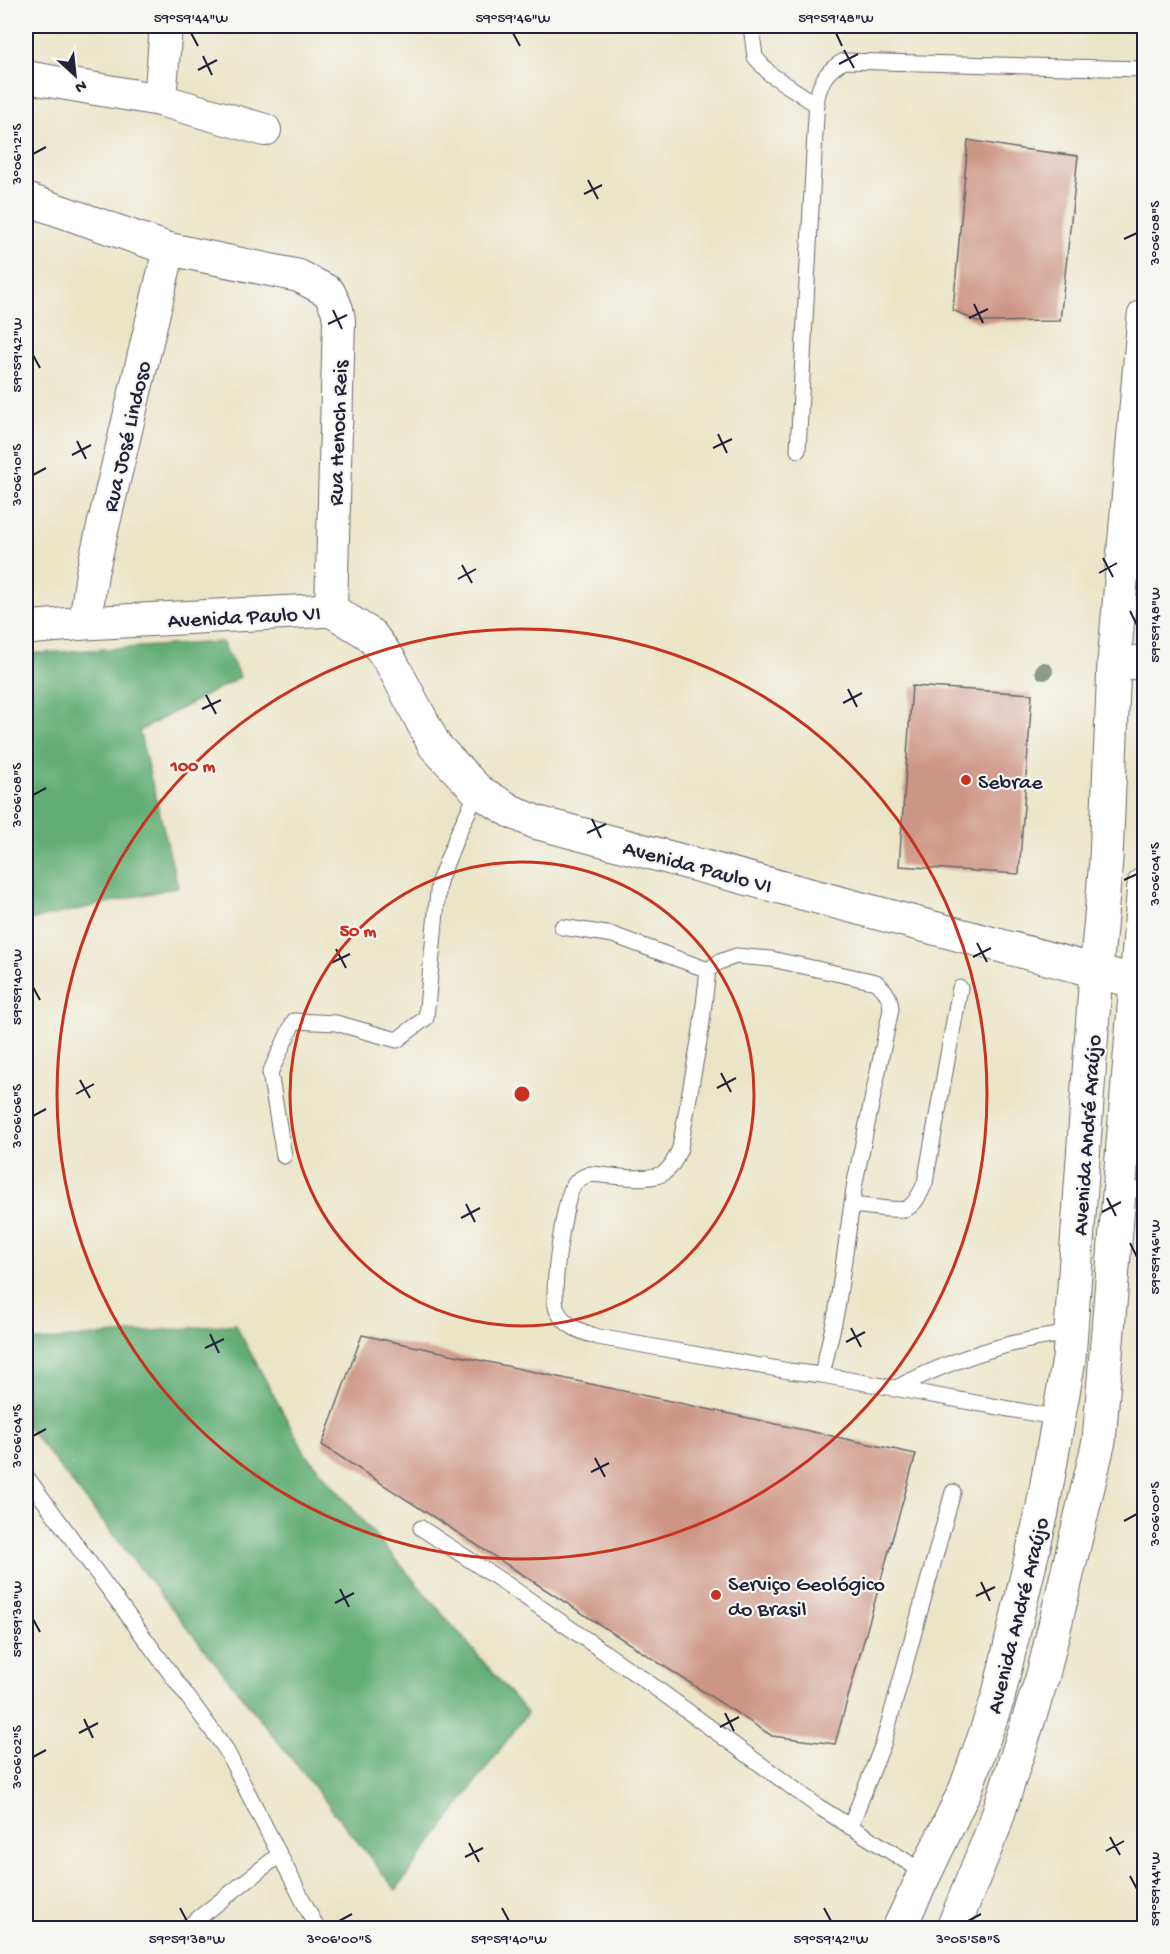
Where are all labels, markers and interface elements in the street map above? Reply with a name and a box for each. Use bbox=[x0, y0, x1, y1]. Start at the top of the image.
text: 59°59'44"W bbox=[154, 10, 229, 28]
text: 59°59'46"W bbox=[475, 10, 551, 28]
text: 59°59'48"W bbox=[798, 10, 874, 28]
north arrow bbox=[45, 45, 105, 105]
text: N bbox=[71, 74, 89, 96]
text: 3°06'12"S bbox=[9, 123, 27, 186]
text: 3°06'08"S bbox=[1147, 201, 1165, 266]
text: 59°59'42"W bbox=[9, 317, 27, 392]
street label: Rua José Lindoso bbox=[99, 359, 159, 515]
street label: Rua Henoch Reis bbox=[324, 359, 356, 506]
text: 3°06'10"S bbox=[9, 444, 27, 507]
text: 59°59'48"W bbox=[1147, 587, 1165, 663]
street label: Avenida Paulo VI bbox=[167, 602, 321, 636]
text: 100 m bbox=[170, 757, 216, 778]
text: 3°06'08"S bbox=[9, 763, 27, 828]
place label: Sebrae bbox=[978, 771, 1043, 797]
marker: Sebrae bbox=[959, 773, 973, 787]
street label: Avenida Paulo VI bbox=[620, 836, 774, 901]
text: 3°06'04"S bbox=[1147, 842, 1165, 907]
text: 50 m bbox=[340, 922, 377, 943]
text: 59°59'40"W bbox=[9, 949, 27, 1025]
street label: Avenida André Araújo bbox=[1069, 1034, 1109, 1237]
text: 3°06'06"S bbox=[9, 1084, 27, 1149]
centre of rings bbox=[512, 1084, 532, 1104]
text: 59°59'46"W bbox=[1147, 1219, 1165, 1295]
text: 3°06'04"S bbox=[9, 1404, 27, 1469]
text: 3°06'00"S bbox=[1147, 1482, 1165, 1547]
street label: Avenida André Araújo bbox=[983, 1515, 1057, 1717]
place label: Serviço Geológico do Brasil bbox=[728, 1573, 885, 1624]
text: 59°59'38"W bbox=[9, 1581, 27, 1657]
marker: Serviço Geológico do Brasil bbox=[709, 1588, 723, 1602]
text: 3°06'02"S bbox=[9, 1725, 27, 1790]
text: 59°59'44"W bbox=[1147, 1851, 1165, 1926]
text: 59°59'38"W bbox=[149, 1931, 225, 1949]
text: 3°06'00"S bbox=[306, 1931, 371, 1949]
text: 59°59'40"W bbox=[471, 1931, 547, 1949]
text: 59°59'42"W bbox=[794, 1931, 869, 1949]
text: 3°05'58"S bbox=[935, 1931, 1000, 1949]

